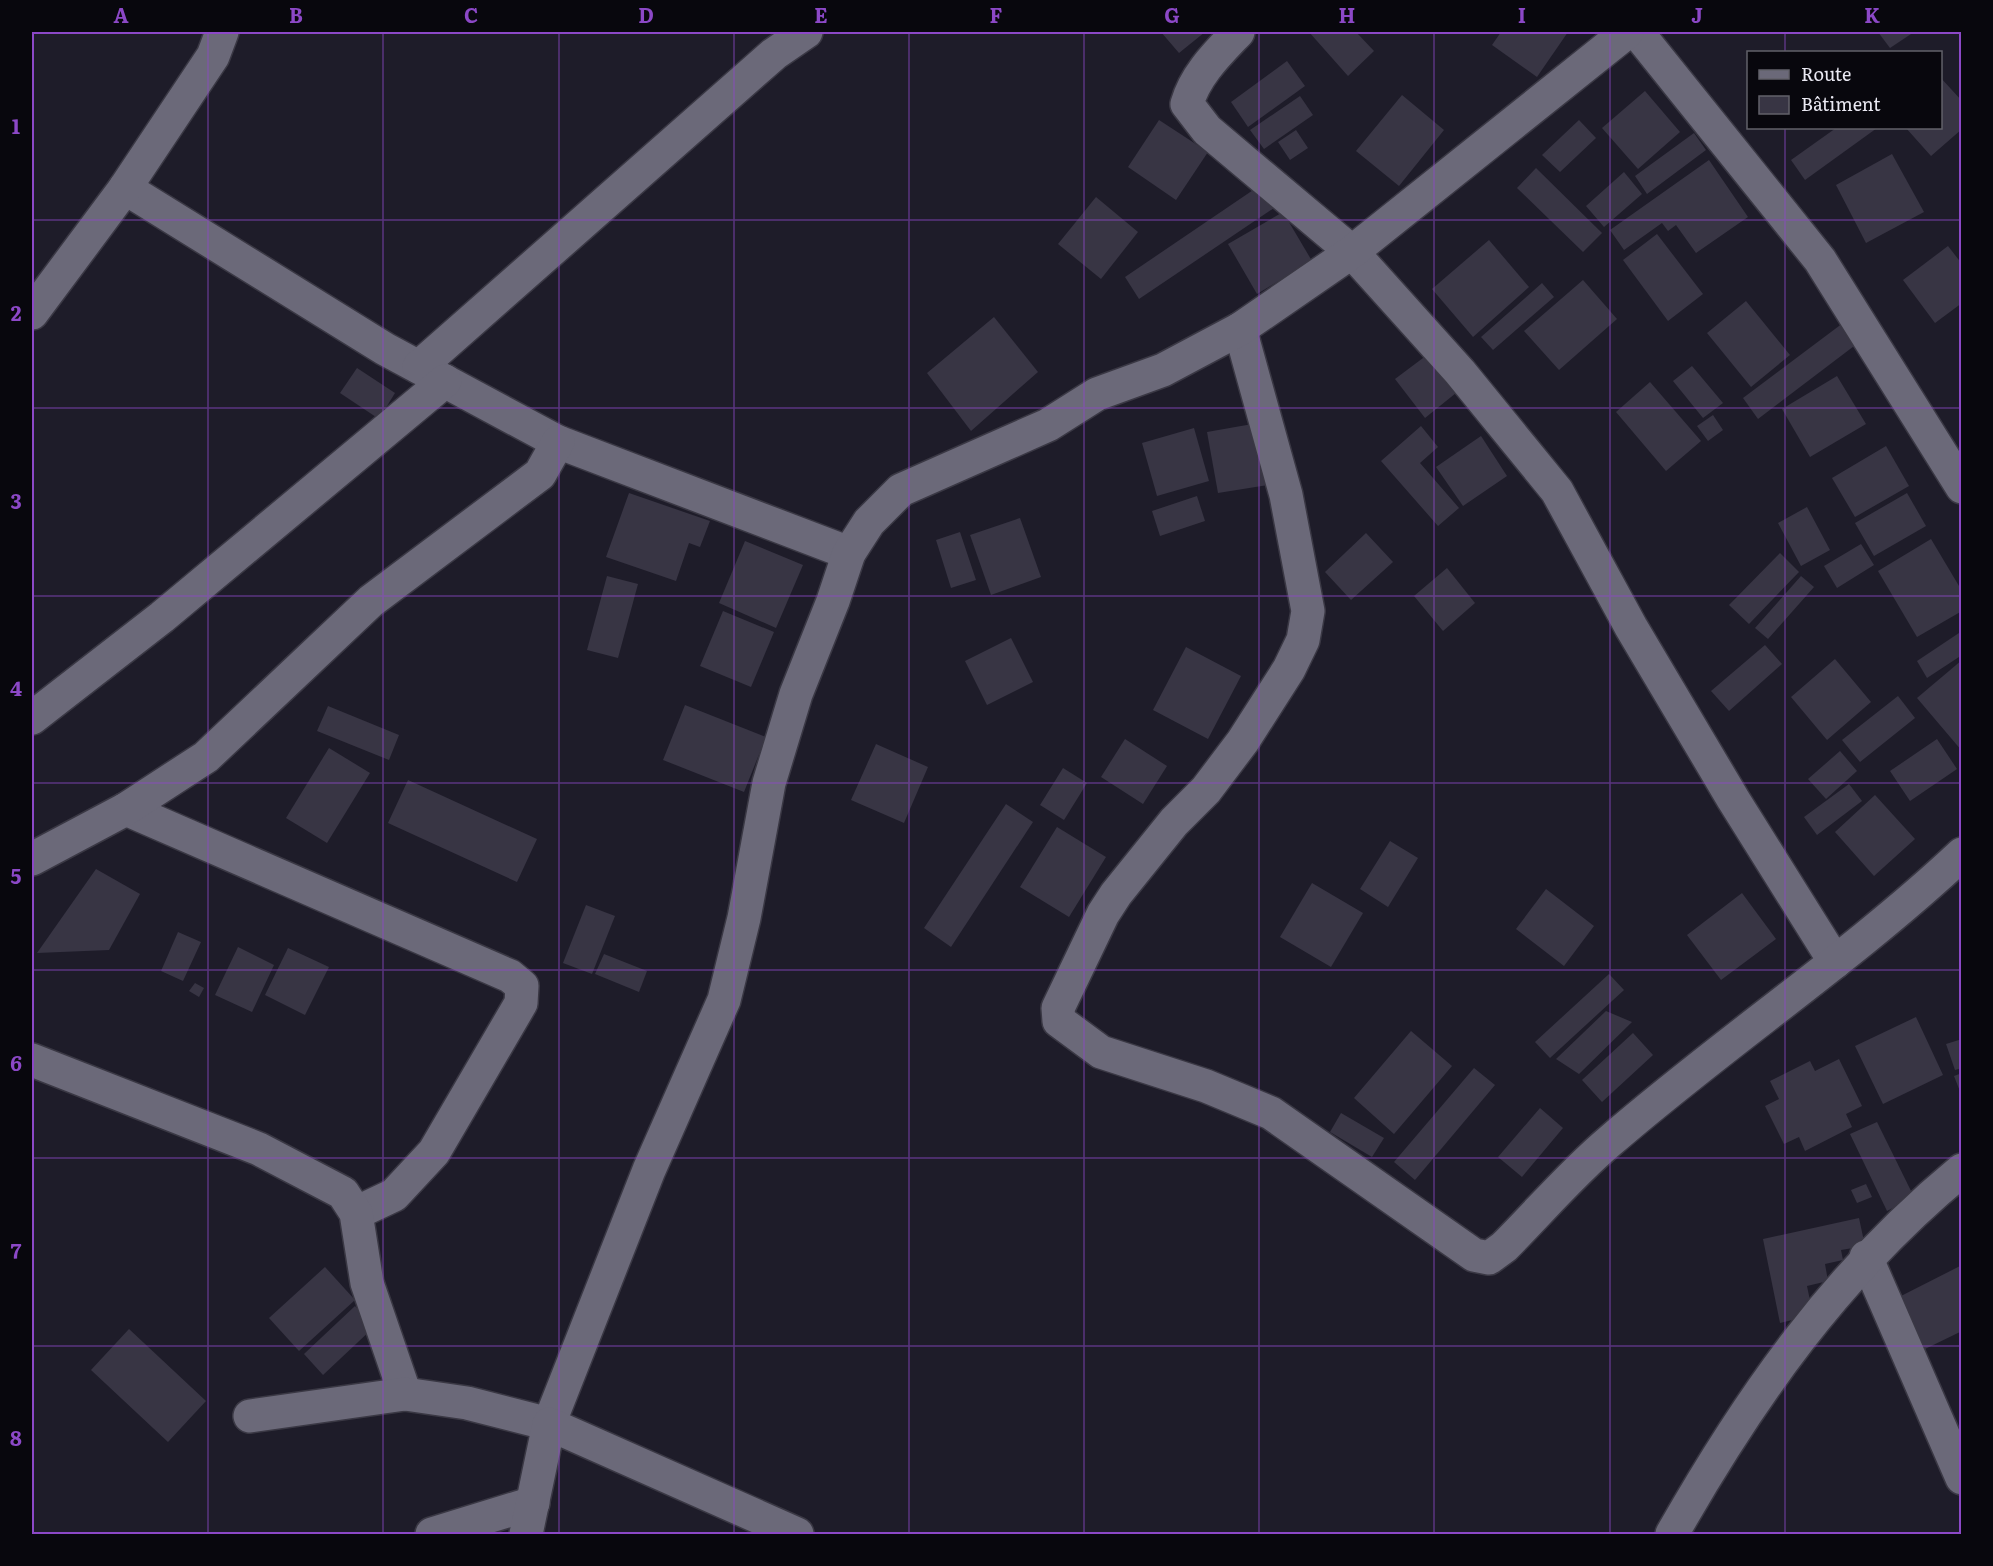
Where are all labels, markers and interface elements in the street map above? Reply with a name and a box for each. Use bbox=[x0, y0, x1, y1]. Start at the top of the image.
text: A bbox=[113, 0, 129, 29]
text: B bbox=[289, 0, 303, 29]
text: C bbox=[464, 0, 478, 29]
text: D bbox=[638, 0, 654, 29]
text: E bbox=[814, 0, 828, 29]
text: F bbox=[990, 0, 1003, 29]
text: G bbox=[1164, 0, 1180, 29]
text: H bbox=[1339, 0, 1355, 29]
text: I bbox=[1518, 0, 1526, 29]
text: J bbox=[1691, 0, 1703, 29]
text: K bbox=[1864, 0, 1880, 29]
legend bbox=[1747, 51, 1942, 129]
text: Route bbox=[1801, 60, 1851, 87]
text: Bâtiment bbox=[1801, 90, 1881, 117]
text: 1 bbox=[12, 110, 20, 140]
text: 2 bbox=[11, 297, 22, 327]
text: 3 bbox=[10, 485, 22, 515]
text: 4 bbox=[10, 672, 22, 702]
text: 5 bbox=[11, 860, 22, 890]
text: 6 bbox=[10, 1047, 22, 1077]
text: 7 bbox=[11, 1235, 22, 1265]
text: 8 bbox=[10, 1422, 22, 1452]

